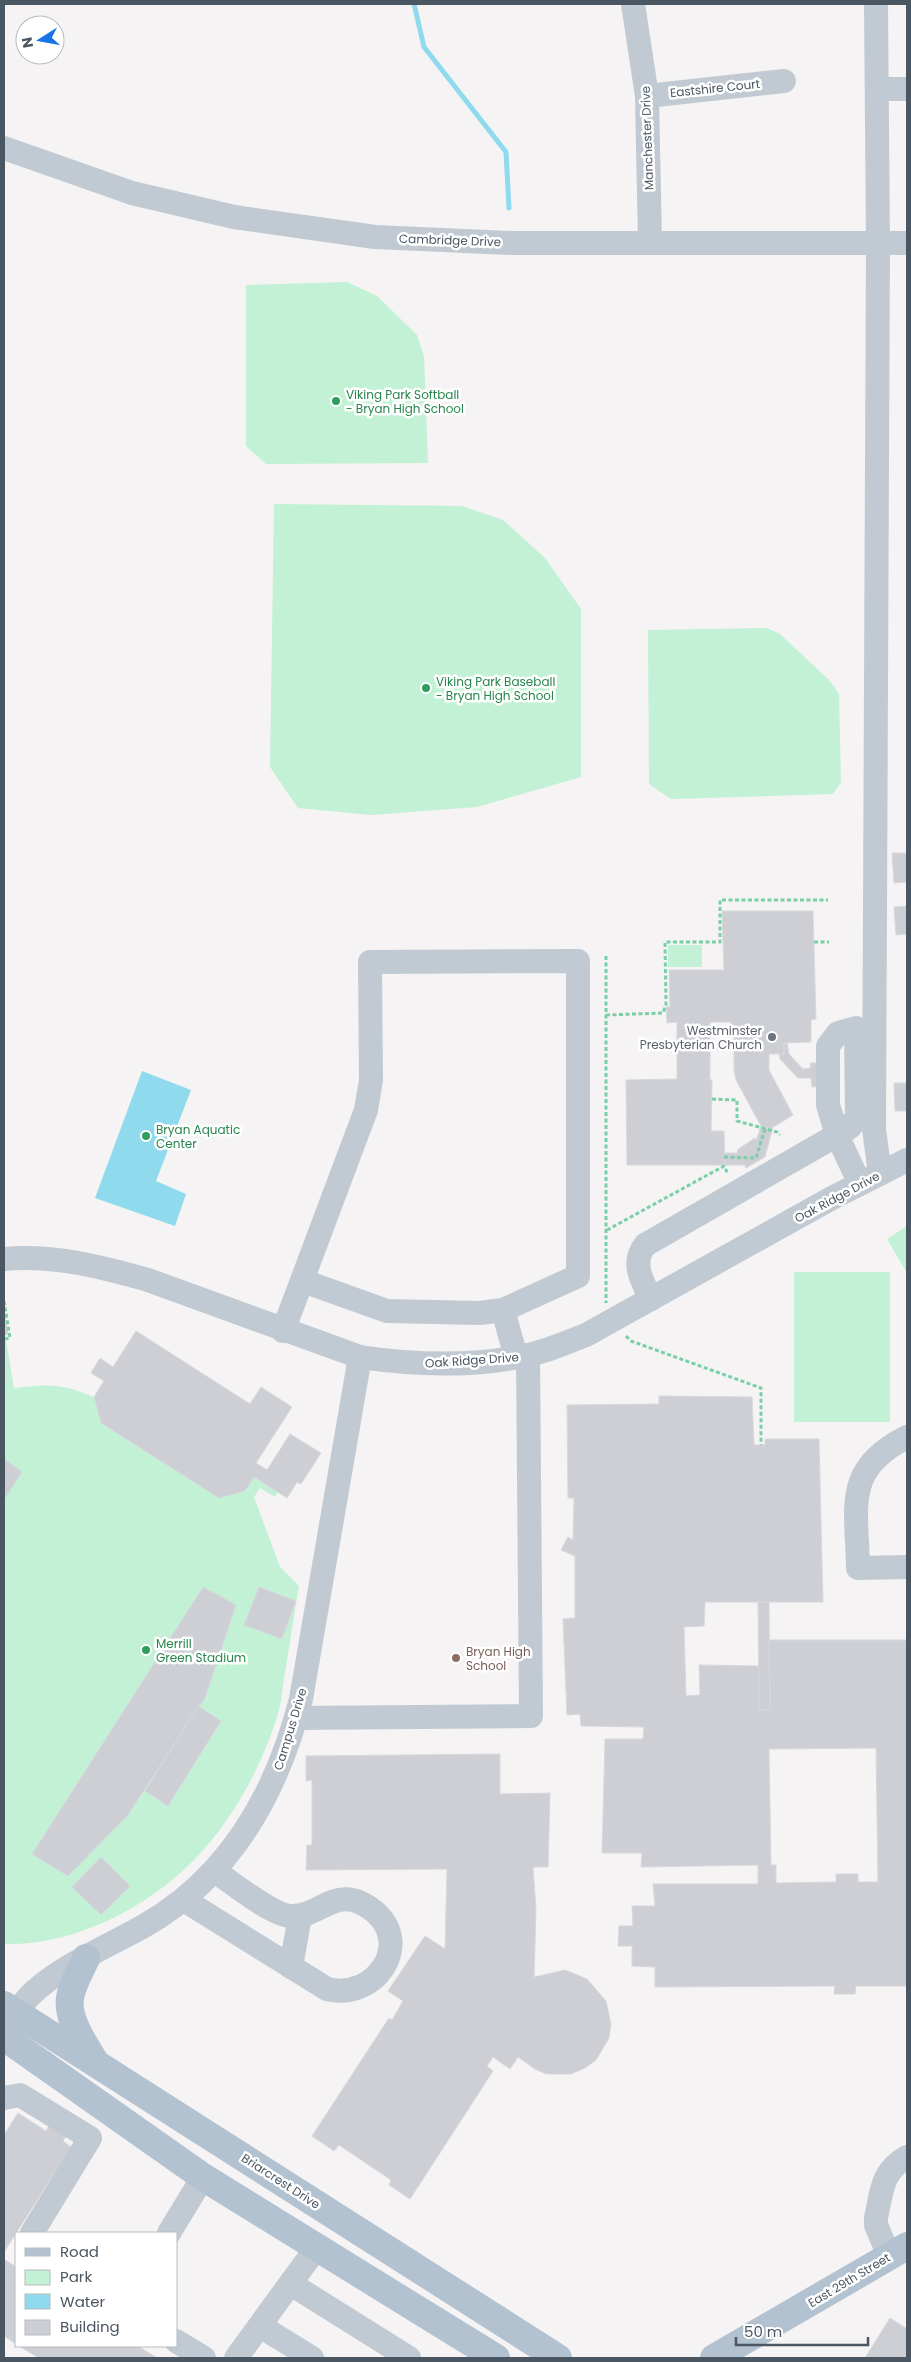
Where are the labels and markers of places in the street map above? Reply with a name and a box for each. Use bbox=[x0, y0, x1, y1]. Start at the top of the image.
place label: Viking Park Softball - Bryan High School bbox=[346, 386, 464, 417]
marker: Viking Park Softball - Bryan High School bbox=[330, 395, 342, 407]
place label: Viking Park Baseball - Bryan High School bbox=[436, 673, 555, 704]
marker: Viking Park Baseball - Bryan High School bbox=[420, 682, 432, 694]
place label: Westminster Presbyterian Church bbox=[640, 1022, 763, 1053]
marker: Westminster Presbyterian Church bbox=[766, 1031, 778, 1043]
place label: Bryan Aquatic Center bbox=[156, 1121, 240, 1152]
marker: Bryan Aquatic Center bbox=[140, 1130, 152, 1142]
place label: Merrill Green Stadium bbox=[156, 1635, 246, 1666]
place label: Bryan High School bbox=[466, 1643, 531, 1674]
marker: Merrill Green Stadium bbox=[140, 1644, 152, 1656]
marker: Bryan High School bbox=[450, 1652, 462, 1664]

